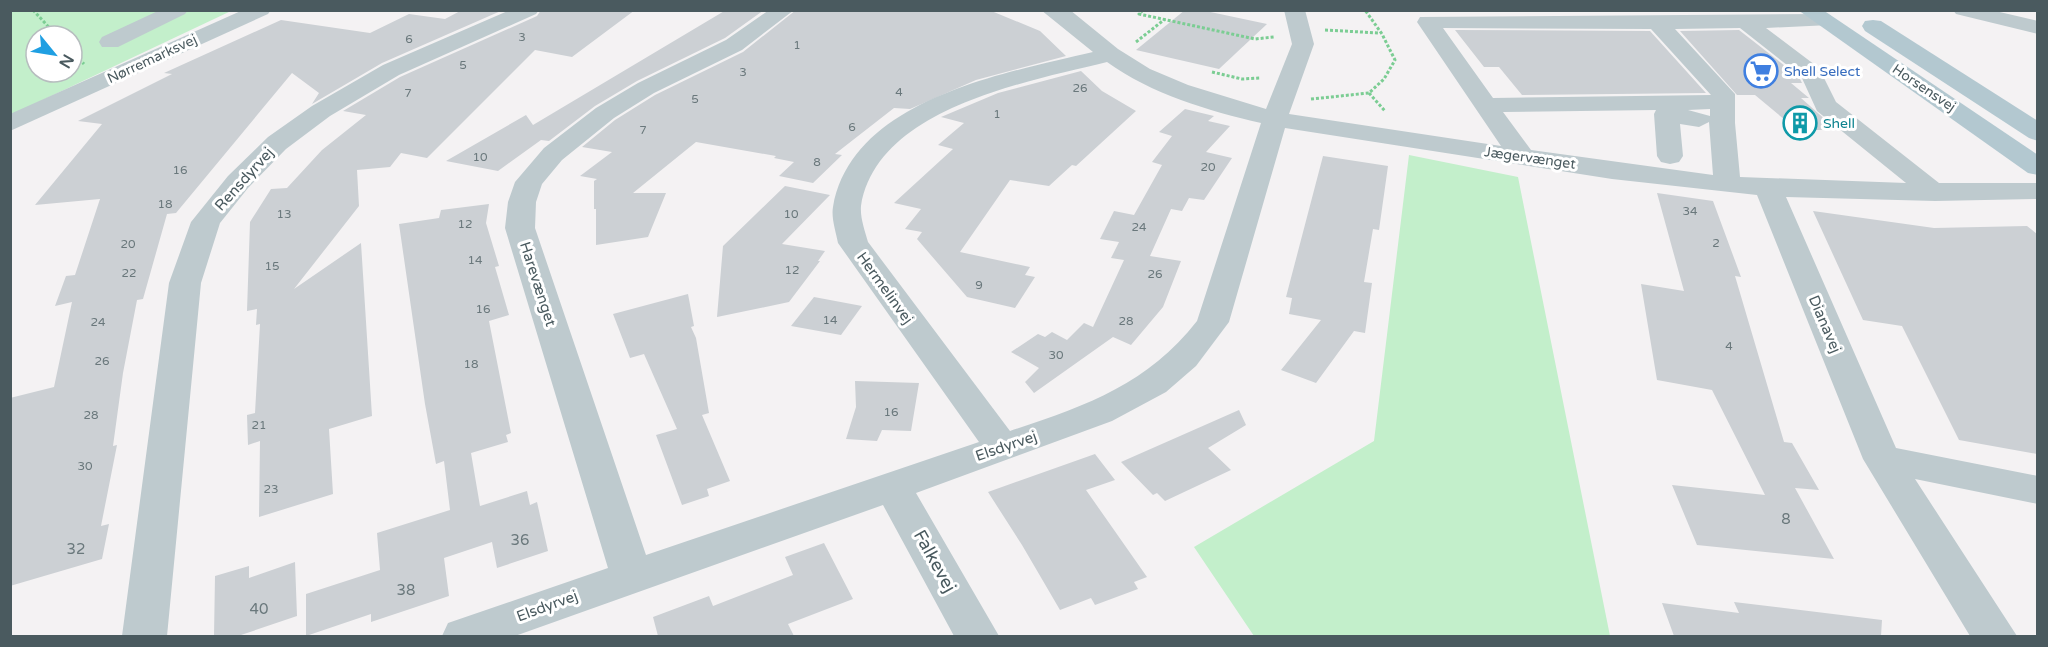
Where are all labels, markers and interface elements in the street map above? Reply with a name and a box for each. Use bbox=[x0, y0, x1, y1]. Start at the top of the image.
north arrow bbox=[24, 24, 84, 84]
house number: 3 bbox=[518, 30, 526, 44]
street label: Nørremarksvej bbox=[104, 31, 200, 87]
house number: 6 bbox=[405, 32, 413, 46]
house number: 1 bbox=[793, 38, 801, 52]
text: N bbox=[54, 50, 78, 72]
supermarket icon: Shell Select bbox=[1743, 53, 1779, 89]
house number: 5 bbox=[459, 58, 467, 72]
street label: Horsensvej bbox=[1889, 61, 1959, 115]
place label: Shell Select bbox=[1784, 63, 1861, 80]
house number: 3 bbox=[739, 65, 747, 79]
house number: 26 bbox=[1072, 81, 1088, 95]
house number: 4 bbox=[895, 85, 903, 99]
house number: 7 bbox=[404, 86, 412, 100]
house number: 5 bbox=[691, 92, 699, 106]
building icon: Shell bbox=[1782, 105, 1818, 141]
house number: 1 bbox=[993, 107, 1001, 121]
place label: Shell bbox=[1823, 115, 1855, 132]
house number: 6 bbox=[848, 120, 856, 134]
house number: 7 bbox=[639, 123, 647, 137]
street label: Jægervænget bbox=[1483, 143, 1577, 173]
street label: Rensdyrvej bbox=[211, 144, 277, 214]
house number: 10 bbox=[472, 150, 488, 164]
house number: 8 bbox=[813, 155, 821, 169]
house number: 20 bbox=[1200, 160, 1216, 174]
house number: 16 bbox=[172, 163, 188, 177]
house number: 18 bbox=[157, 197, 173, 211]
house number: 34 bbox=[1682, 204, 1698, 218]
house number: 13 bbox=[276, 207, 292, 221]
house number: 10 bbox=[783, 207, 799, 221]
house number: 12 bbox=[457, 217, 473, 231]
house number: 24 bbox=[1131, 220, 1147, 234]
house number: 2 bbox=[1712, 236, 1720, 250]
house number: 20 bbox=[120, 237, 136, 251]
street label: Harevænget bbox=[516, 239, 560, 329]
street label: Hermelinvej bbox=[853, 249, 917, 327]
house number: 14 bbox=[467, 253, 483, 267]
house number: 15 bbox=[264, 259, 280, 273]
house number: 12 bbox=[784, 263, 800, 277]
house number: 22 bbox=[121, 266, 137, 280]
house number: 26 bbox=[1147, 267, 1163, 281]
house number: 9 bbox=[975, 278, 983, 292]
street label: Dianavej bbox=[1805, 292, 1845, 356]
house number: 16 bbox=[475, 302, 491, 316]
house number: 14 bbox=[822, 313, 838, 327]
house number: 28 bbox=[1118, 314, 1134, 328]
house number: 24 bbox=[90, 315, 106, 329]
house number: 4 bbox=[1725, 339, 1733, 353]
house number: 30 bbox=[1048, 348, 1064, 362]
house number: 26 bbox=[94, 354, 110, 368]
house number: 18 bbox=[463, 357, 479, 371]
house number: 16 bbox=[883, 405, 899, 419]
house number: 28 bbox=[83, 408, 99, 422]
house number: 21 bbox=[251, 418, 267, 432]
street label: Elsdyrvej bbox=[973, 427, 1039, 465]
house number: 30 bbox=[77, 459, 93, 473]
house number: 23 bbox=[263, 482, 279, 496]
house number: 8 bbox=[1781, 510, 1791, 528]
street label: Falkevej bbox=[909, 526, 961, 596]
house number: 36 bbox=[511, 531, 529, 549]
house number: 32 bbox=[67, 540, 85, 558]
house number: 38 bbox=[397, 581, 415, 599]
street label: Elsdyrvej bbox=[514, 587, 580, 625]
house number: 40 bbox=[250, 600, 268, 618]

